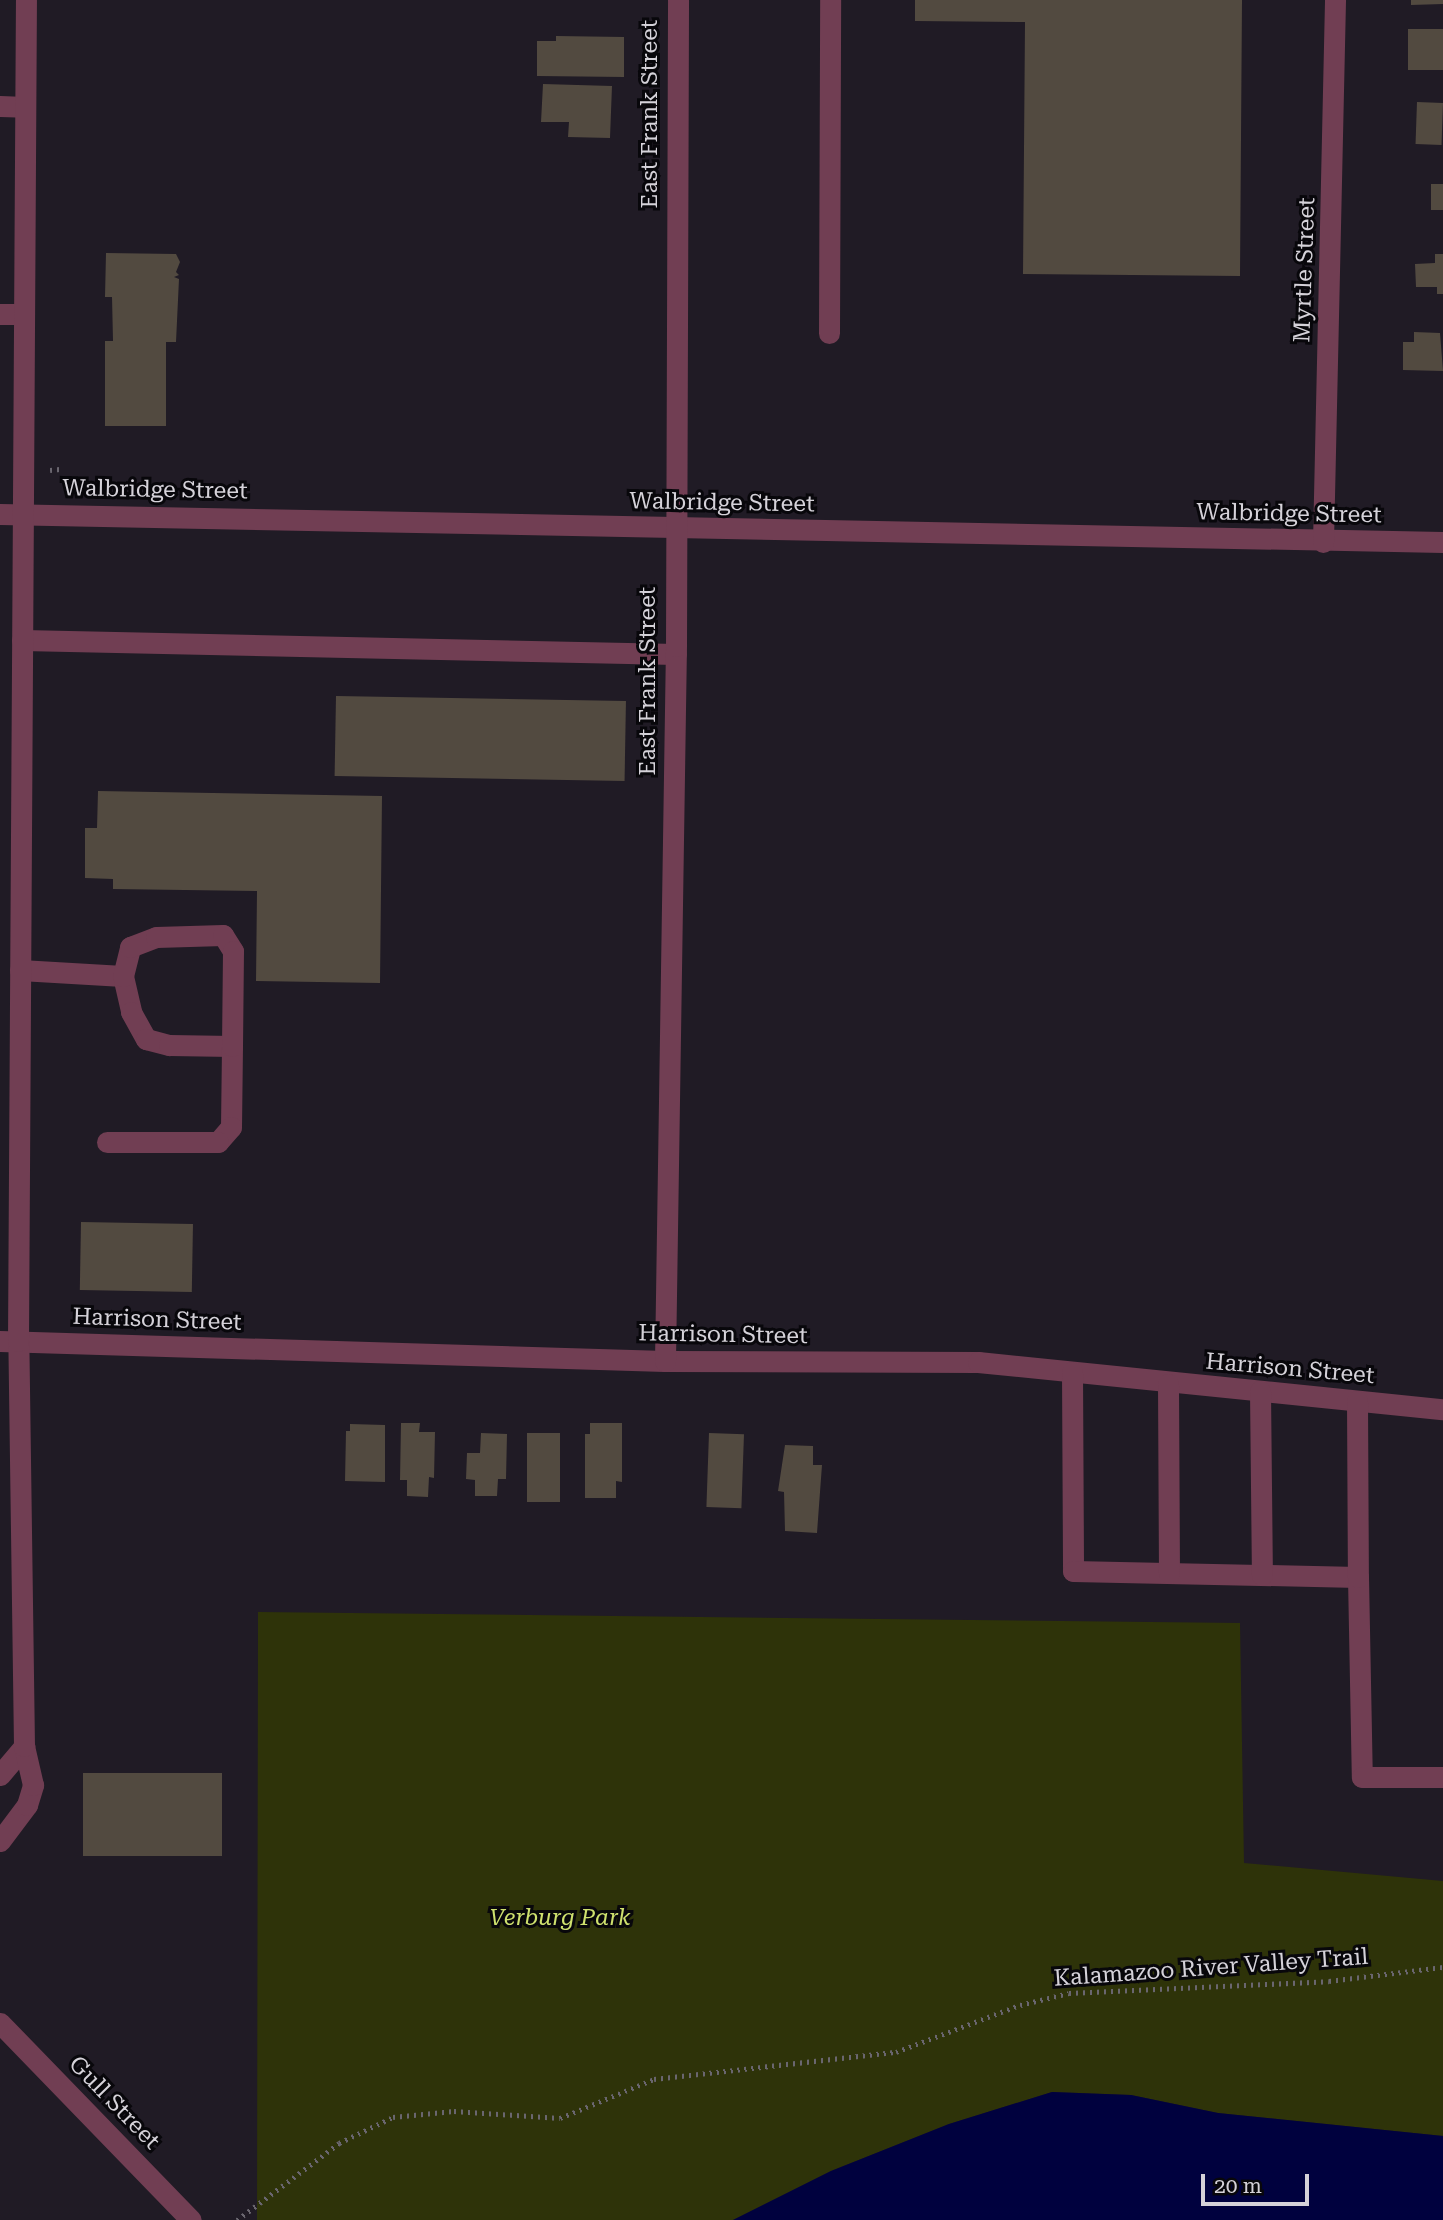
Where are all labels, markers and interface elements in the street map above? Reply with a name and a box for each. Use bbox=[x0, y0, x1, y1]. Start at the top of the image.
street label: East Frank Street bbox=[636, 20, 664, 208]
street label: Myrtle Street bbox=[1289, 197, 1321, 343]
street label: Walbridge Street bbox=[62, 475, 248, 505]
street label: Walbridge Street bbox=[629, 488, 815, 518]
street label: Walbridge Street bbox=[1196, 499, 1382, 529]
street label: East Frank Street bbox=[634, 587, 662, 775]
street label: Harrison Street bbox=[72, 1303, 242, 1337]
street label: Harrison Street bbox=[638, 1320, 808, 1350]
street label: Harrison Street bbox=[1204, 1348, 1376, 1390]
park label: Verburg Park bbox=[490, 1904, 630, 1932]
street label: Kalamazoo River Valley Trail bbox=[1053, 1943, 1369, 1993]
street label: Gull Street bbox=[63, 2051, 165, 2155]
scale bar bbox=[1205, 2160, 1314, 2204]
text: 20 m bbox=[1214, 2174, 1262, 2198]

